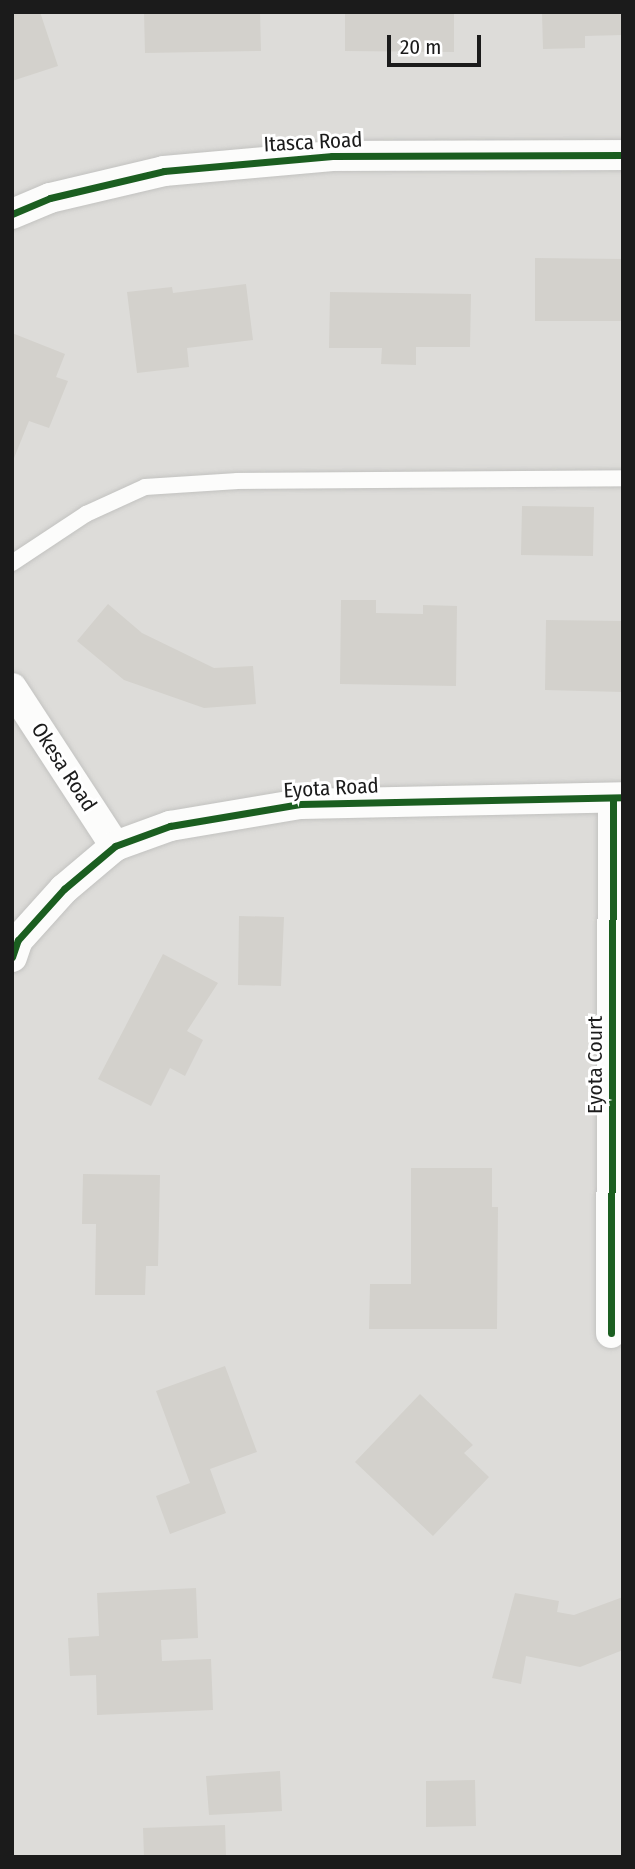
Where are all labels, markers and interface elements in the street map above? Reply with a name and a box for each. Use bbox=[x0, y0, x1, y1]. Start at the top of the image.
scale bar bbox=[390, 21, 484, 65]
text: 20 m bbox=[400, 34, 441, 60]
street label: Itasca Road bbox=[263, 127, 363, 157]
street label: Okesa Road bbox=[26, 718, 102, 816]
street label: Eyota Road bbox=[283, 773, 379, 803]
street label: Eyota Court bbox=[582, 1016, 608, 1114]

